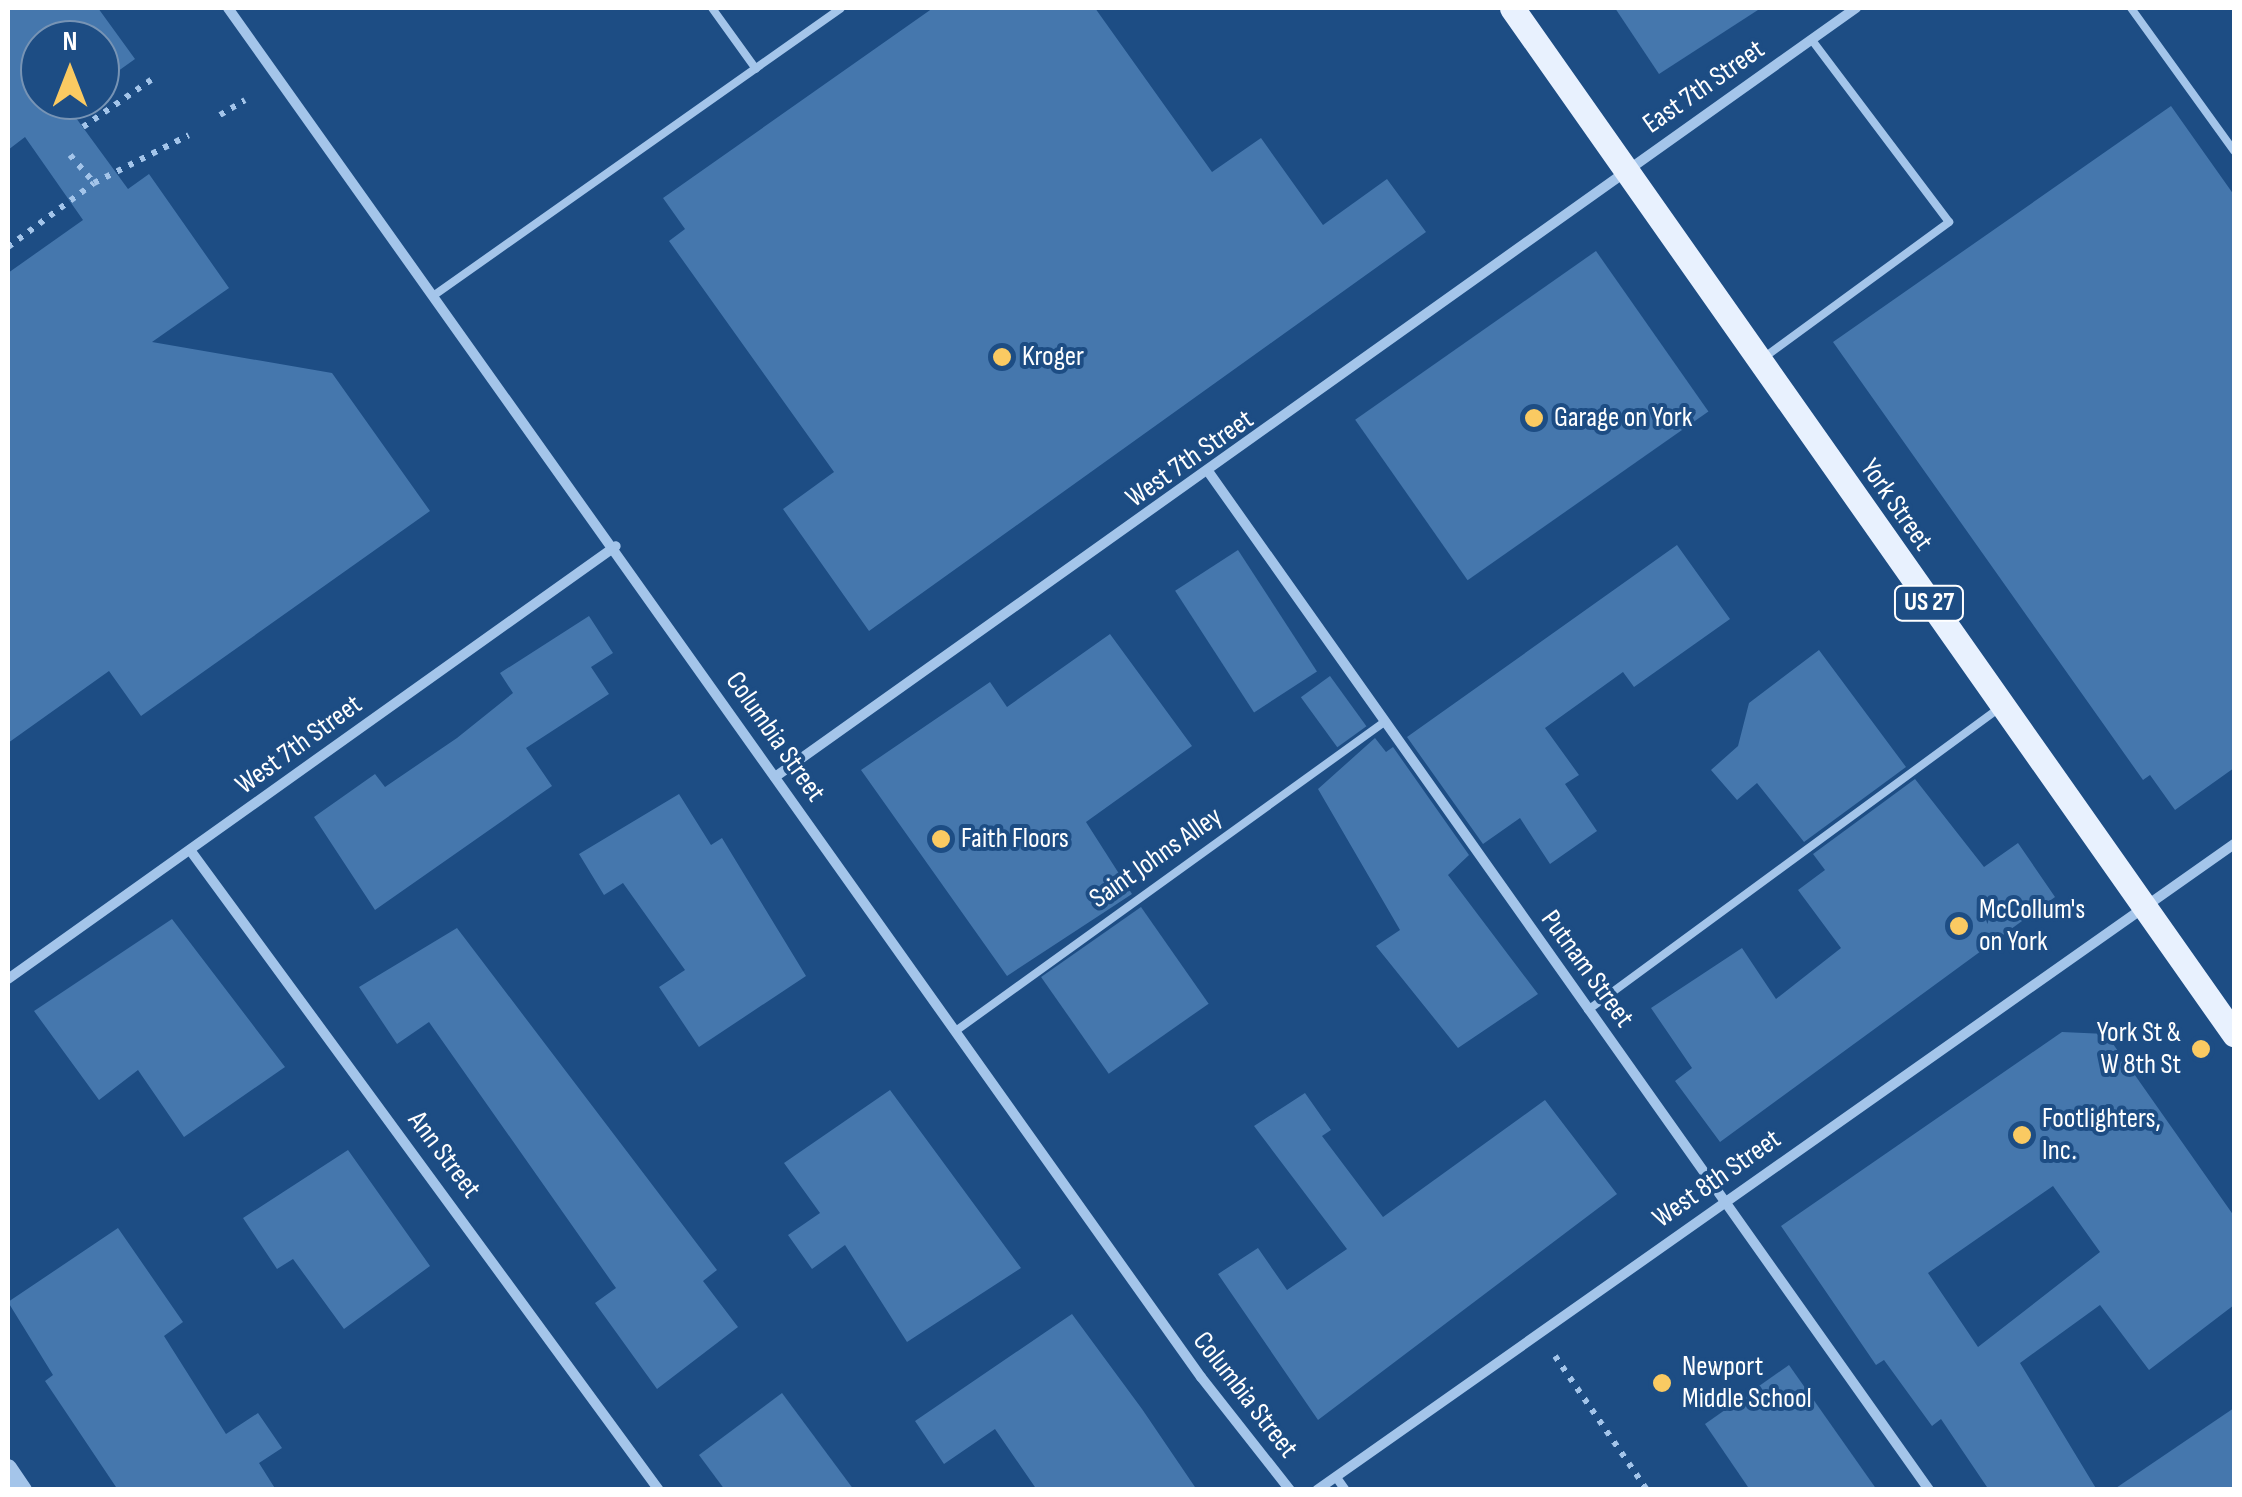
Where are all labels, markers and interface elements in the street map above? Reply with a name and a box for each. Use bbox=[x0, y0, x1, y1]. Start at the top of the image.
north arrow bbox=[20, 20, 120, 120]
text: N bbox=[63, 25, 77, 58]
street label: East 7th Street bbox=[1637, 33, 1771, 141]
place label: Kroger bbox=[1022, 340, 1084, 374]
marker: Kroger bbox=[991, 346, 1013, 368]
place label: Garage on York bbox=[1554, 401, 1692, 435]
street label: West 7th Street bbox=[1120, 403, 1260, 515]
marker: Garage on York bbox=[1523, 407, 1545, 429]
street label: York Street bbox=[1852, 453, 1940, 557]
road number: US 27 bbox=[1892, 583, 1966, 623]
street label: Columbia Street bbox=[718, 666, 832, 808]
street label: West 7th Street bbox=[229, 688, 369, 802]
street label: Saint Johns Alley bbox=[1083, 800, 1229, 916]
place label: Faith Floors bbox=[961, 822, 1069, 856]
marker: Faith Floors bbox=[930, 828, 952, 850]
place label: McCollum's on York bbox=[1979, 893, 2085, 959]
street label: Putnam Street bbox=[1533, 904, 1641, 1034]
marker: McCollum's on York bbox=[1948, 915, 1970, 937]
place label: York St & W 8th St bbox=[2097, 1016, 2181, 1082]
marker: York St & W 8th St bbox=[2190, 1038, 2212, 1060]
place label: Footlighters, Inc. bbox=[2042, 1102, 2161, 1168]
street label: Ann Street bbox=[400, 1105, 488, 1205]
street label: West 8th Street bbox=[1647, 1123, 1787, 1235]
marker: Footlighters, Inc. bbox=[2011, 1124, 2033, 1146]
street label: Columbia Street bbox=[1185, 1325, 1305, 1465]
place label: Newport Middle School bbox=[1682, 1350, 1812, 1416]
marker: Newport Middle School bbox=[1651, 1372, 1673, 1394]

